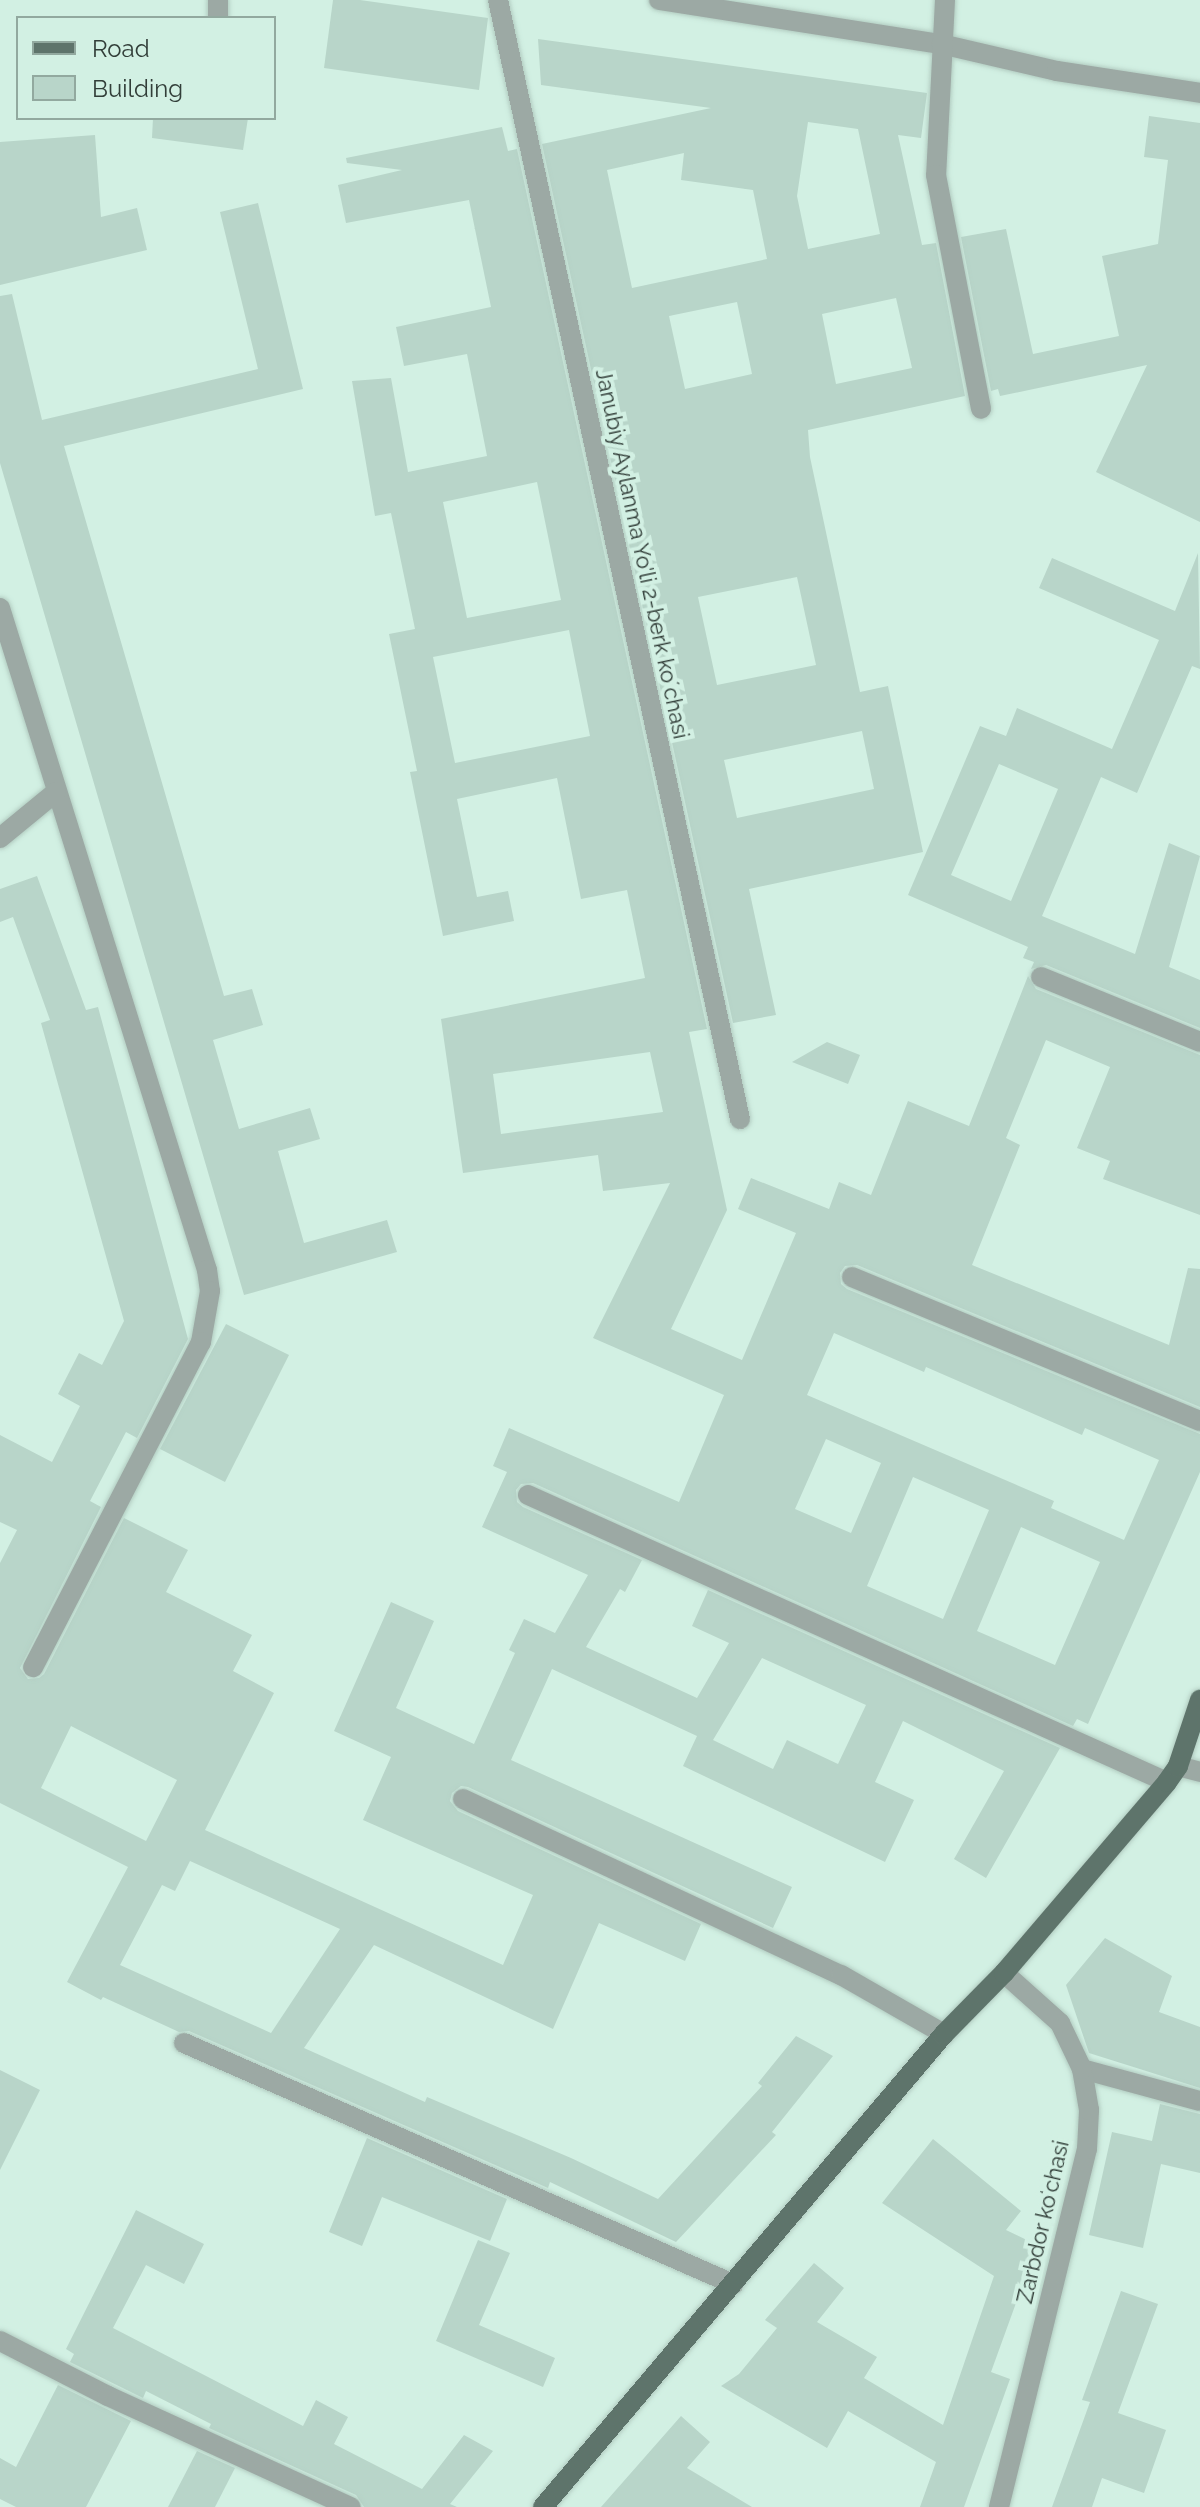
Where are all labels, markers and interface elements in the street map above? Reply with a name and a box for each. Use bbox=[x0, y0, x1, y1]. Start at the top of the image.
legend bbox=[16, 16, 276, 120]
text: Road bbox=[92, 34, 150, 63]
text: Building bbox=[92, 74, 183, 103]
street label: Janubiy Аylanma Yo'li 2-berk koʼchasi bbox=[590, 366, 694, 742]
street label: Zarbdor koʻchasi bbox=[1011, 2138, 1075, 2306]

